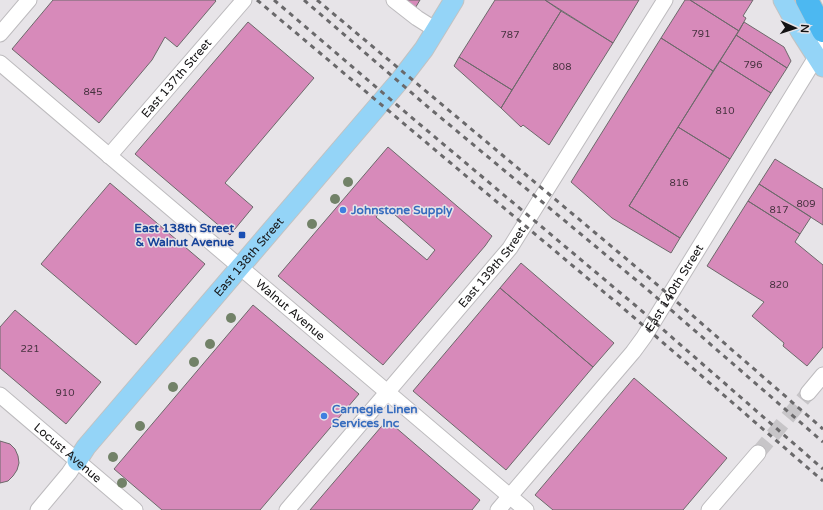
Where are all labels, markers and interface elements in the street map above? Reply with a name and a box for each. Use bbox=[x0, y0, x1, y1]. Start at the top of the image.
north arrow bbox=[775, 8, 815, 48]
text: N bbox=[798, 24, 811, 33]
house number: 791 bbox=[692, 28, 710, 40]
house number: 787 bbox=[501, 29, 519, 41]
street label: East 137th Street bbox=[138, 36, 215, 120]
house number: 796 bbox=[744, 59, 762, 71]
house number: 808 bbox=[553, 61, 571, 73]
house number: 845 bbox=[84, 86, 102, 98]
house number: 810 bbox=[716, 105, 734, 117]
house number: 816 bbox=[670, 177, 688, 189]
house number: 809 bbox=[797, 198, 815, 210]
place label: Johnstone Supply bbox=[350, 203, 453, 218]
house number: 817 bbox=[770, 204, 788, 216]
marker: Johnstone Supply bbox=[338, 205, 348, 215]
street label: East 138th Street bbox=[211, 214, 287, 299]
place label: East 138th Street & Walnut Avenue bbox=[134, 221, 234, 249]
street label: East 139th Street bbox=[455, 224, 529, 310]
marker: East 138th Street & Walnut Avenue bbox=[237, 230, 247, 240]
street label: East 140th Street bbox=[642, 241, 706, 334]
street label: Walnut Avenue bbox=[253, 276, 328, 343]
house number: 820 bbox=[770, 279, 788, 291]
house number: 221 bbox=[21, 343, 39, 355]
house number: 910 bbox=[56, 387, 74, 399]
place label: Carnegie Linen Services Inc bbox=[332, 402, 418, 430]
marker: Carnegie Linen Services Inc bbox=[319, 411, 329, 421]
street label: Locust Avenue bbox=[31, 420, 105, 486]

